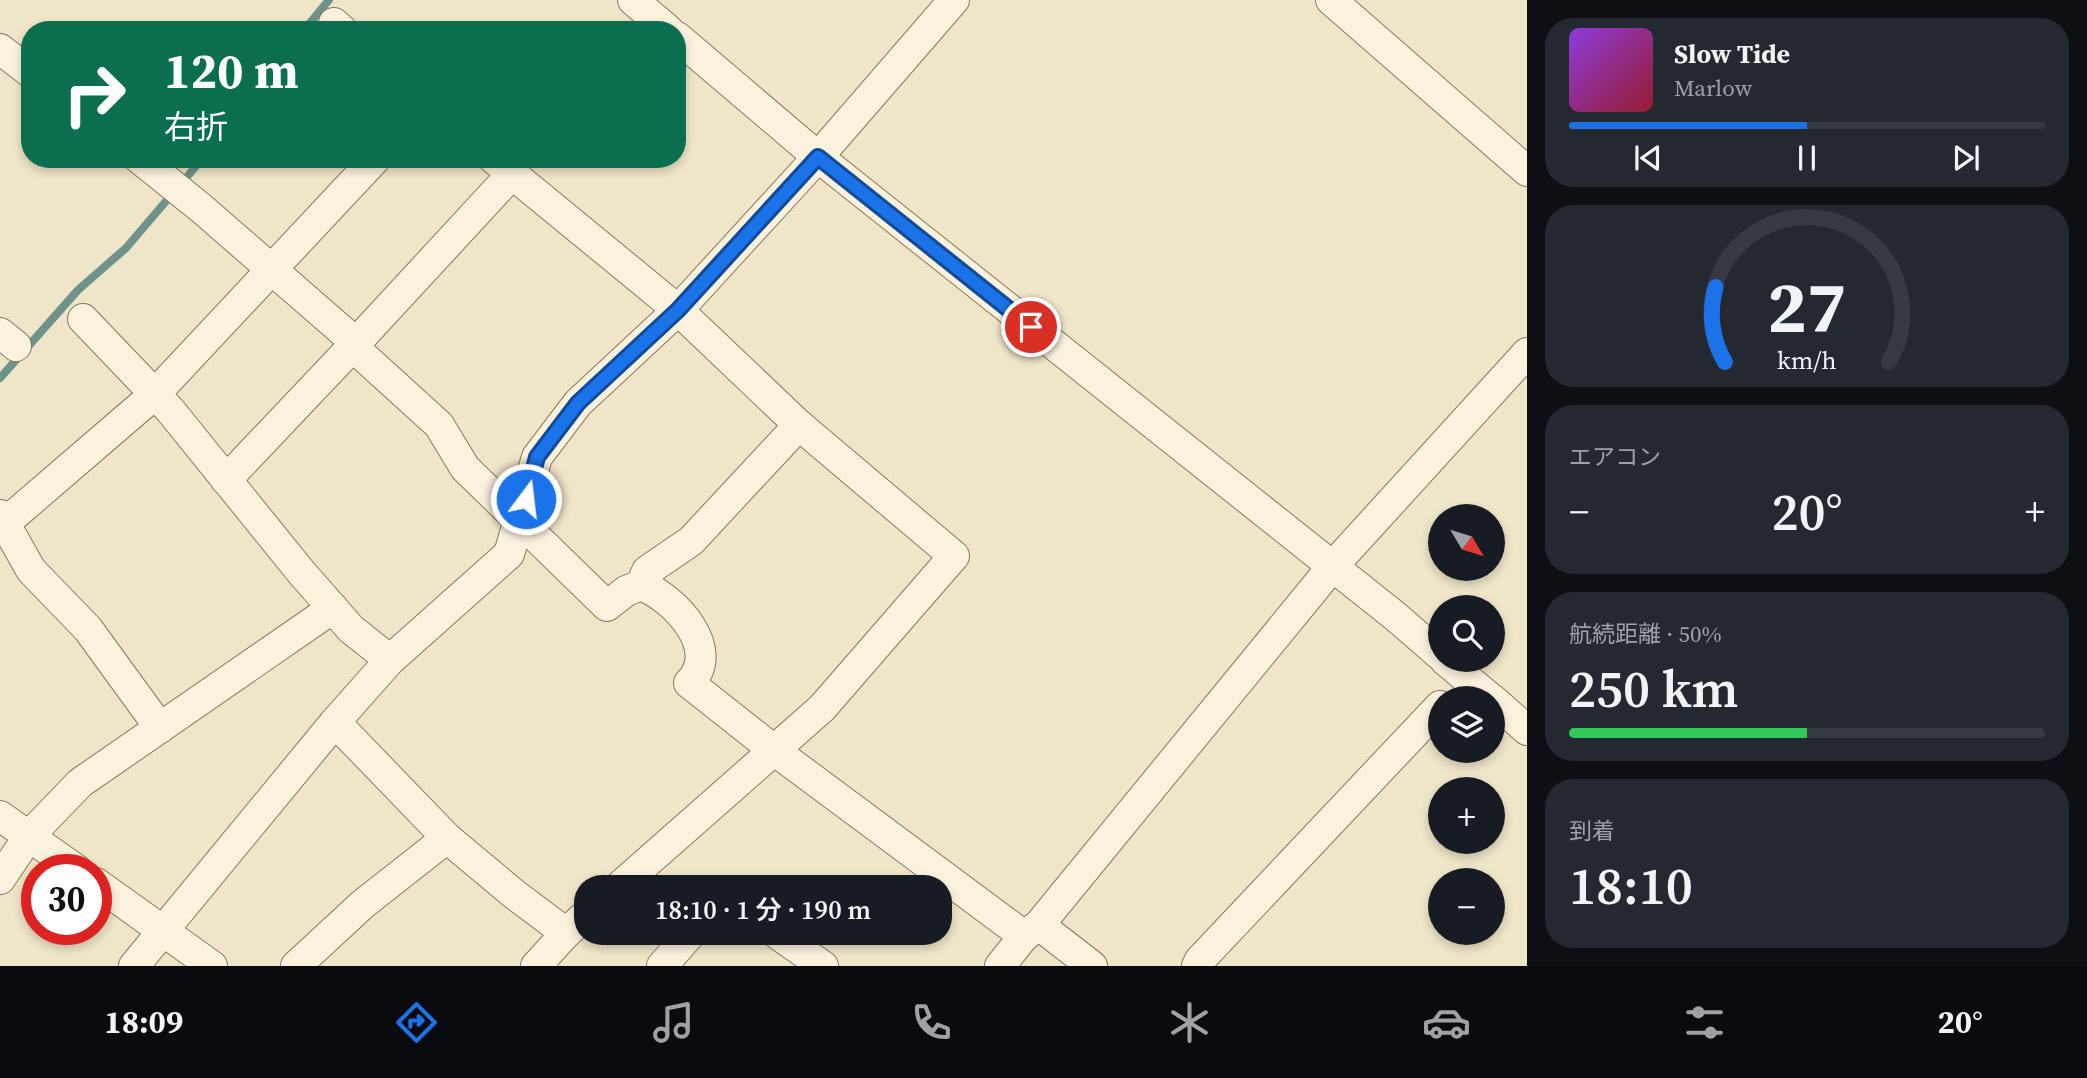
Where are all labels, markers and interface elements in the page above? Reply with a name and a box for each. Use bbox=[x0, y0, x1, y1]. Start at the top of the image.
text: Slow Tide bbox=[1674, 36, 1790, 72]
text: 120 m bbox=[164, 37, 299, 104]
icon: right bbox=[49, 49, 140, 140]
text: Marlow bbox=[1674, 72, 1752, 104]
text: 右折 bbox=[164, 105, 228, 149]
icon: previous bbox=[1629, 139, 1667, 177]
icon: pause bbox=[1788, 139, 1826, 177]
icon: next bbox=[1947, 139, 1985, 177]
text: 27 bbox=[1768, 257, 1846, 356]
pin bbox=[1001, 297, 1061, 357]
icon: arrive bbox=[1012, 308, 1050, 346]
text: km/h bbox=[1777, 343, 1837, 377]
text: エアコン bbox=[1569, 441, 1661, 473]
position arrow bbox=[489, 462, 563, 536]
text: 20° bbox=[1771, 476, 1843, 547]
text: − bbox=[1569, 486, 1589, 538]
text: + bbox=[2025, 486, 2045, 538]
north arrow bbox=[1428, 504, 1505, 581]
map controls bbox=[1428, 504, 1505, 945]
button: search bbox=[1428, 595, 1505, 672]
text: 航続距離 · 50% bbox=[1569, 618, 1722, 650]
text: 250 km bbox=[1569, 653, 1738, 724]
button: layers bbox=[1428, 686, 1505, 763]
button: + bbox=[1428, 777, 1505, 854]
text: 到着 bbox=[1569, 815, 1615, 847]
text: 18:10 bbox=[1569, 850, 1693, 921]
speed limit sign: 30 bbox=[21, 854, 112, 945]
button: − bbox=[1428, 868, 1505, 945]
text: 18:10 · 1 分 · 190 m bbox=[655, 892, 871, 928]
icon: directions bbox=[392, 998, 441, 1047]
icon: music bbox=[649, 998, 698, 1047]
icon: phone bbox=[907, 998, 956, 1047]
icon: climate bbox=[1165, 998, 1214, 1047]
icon: car bbox=[1422, 998, 1471, 1047]
icon: filters bbox=[1680, 998, 1729, 1047]
text: 18:09 bbox=[104, 1000, 183, 1044]
text: 20° bbox=[1937, 1000, 1983, 1044]

